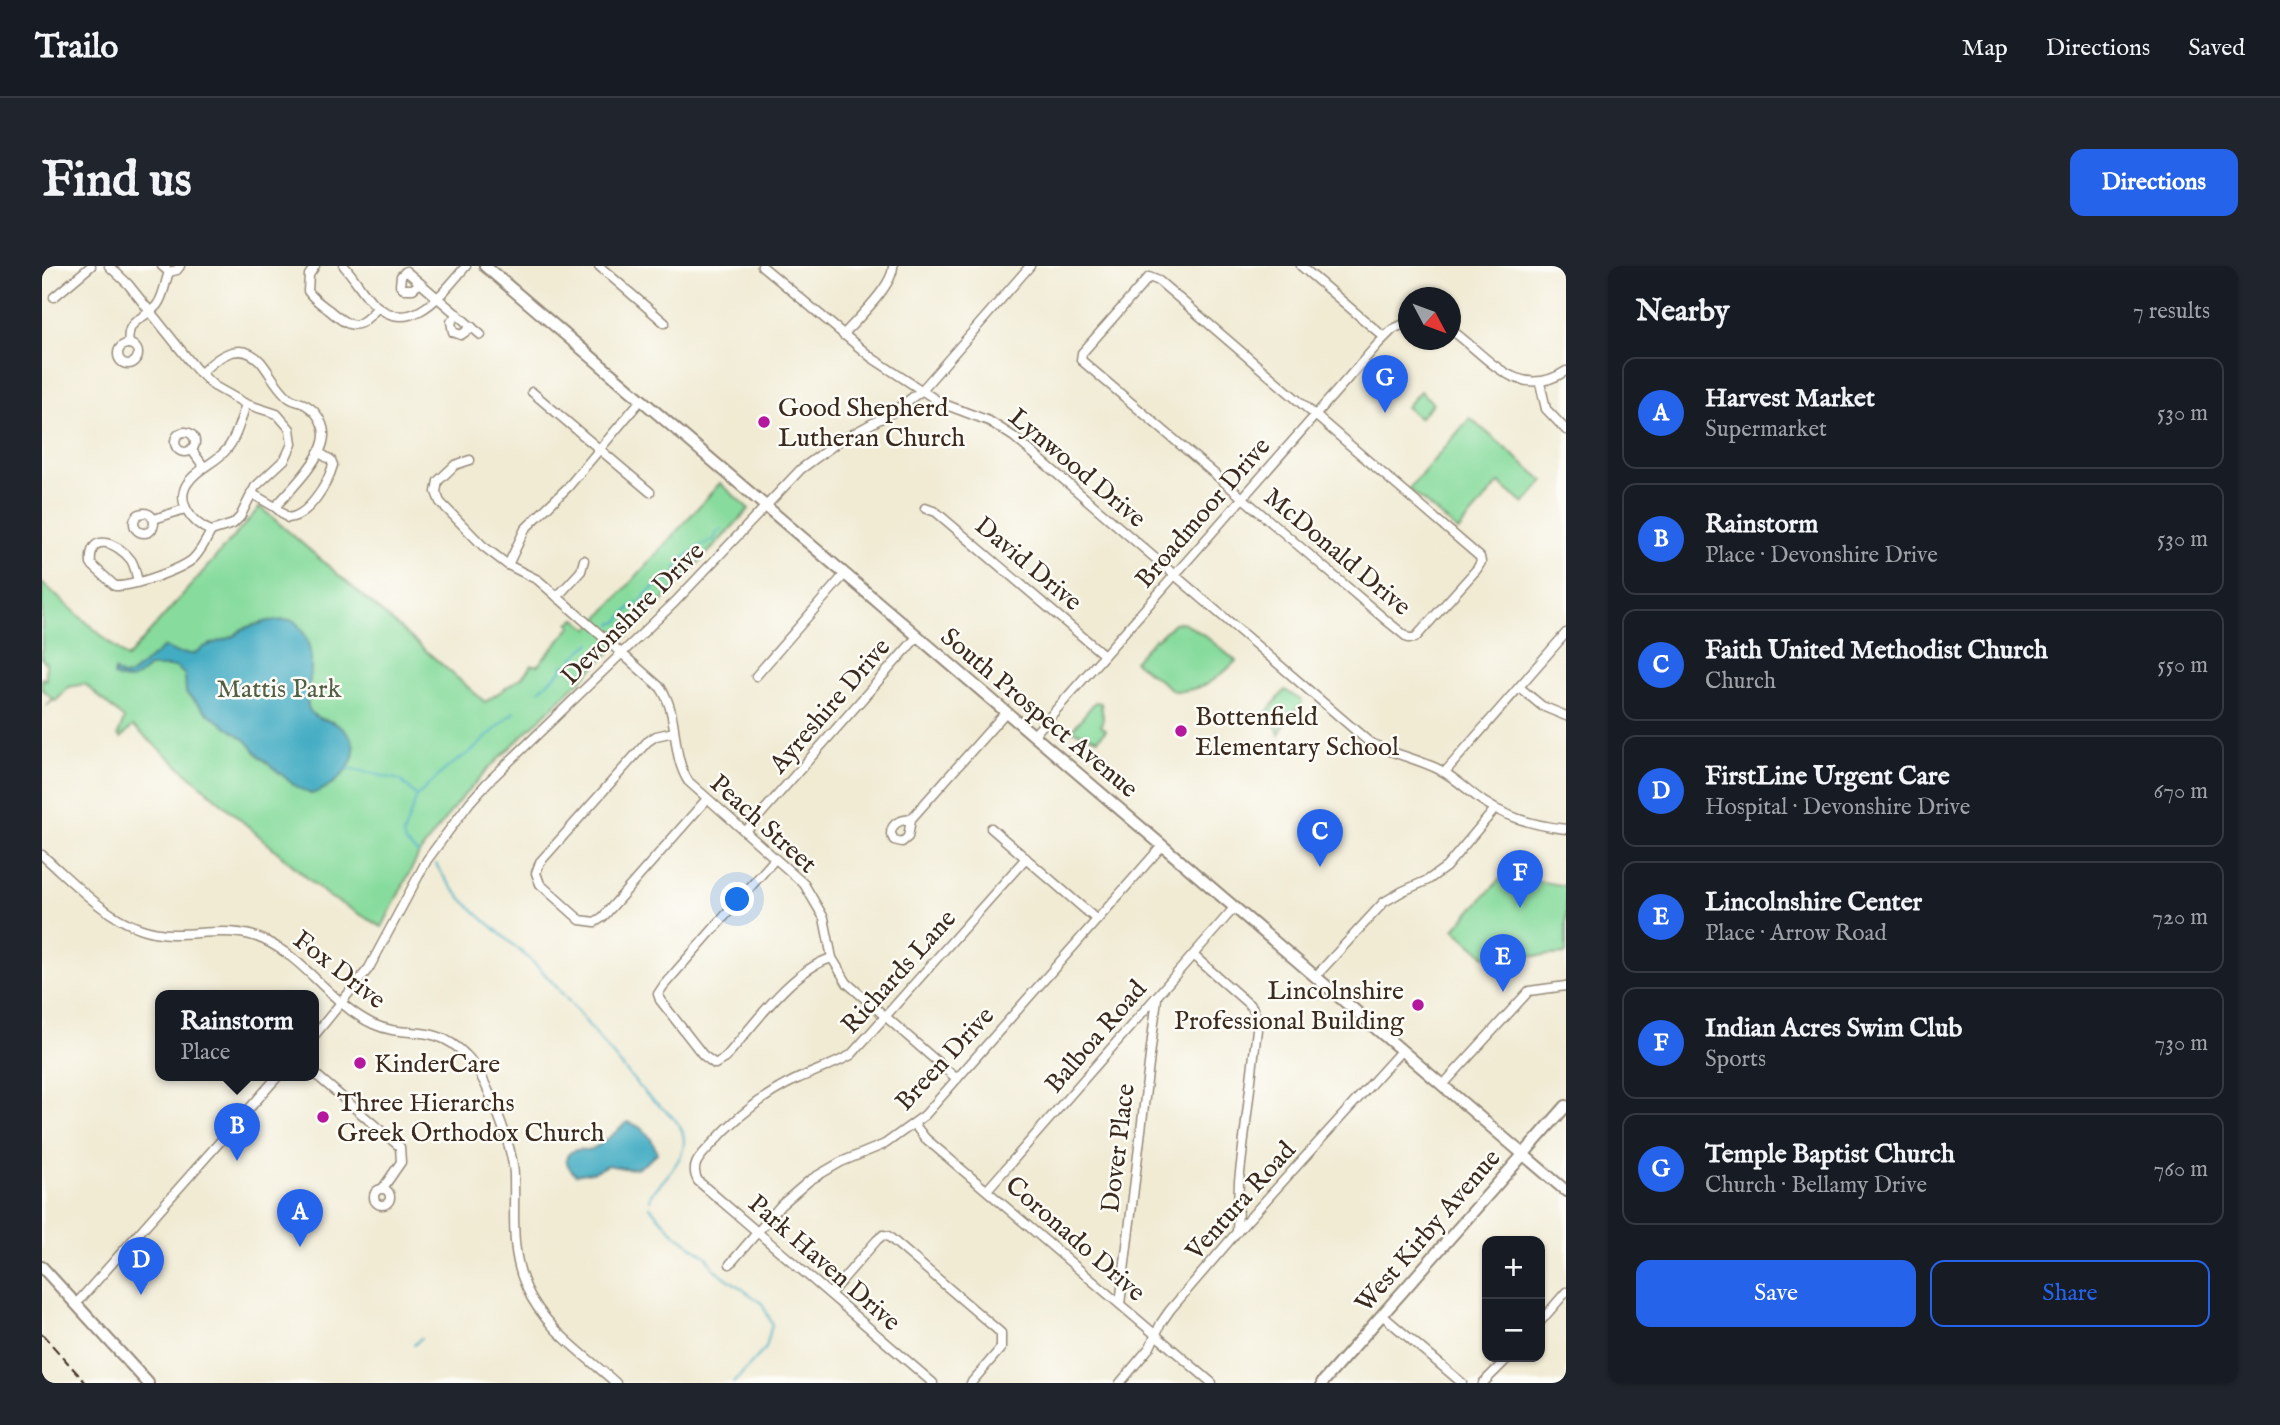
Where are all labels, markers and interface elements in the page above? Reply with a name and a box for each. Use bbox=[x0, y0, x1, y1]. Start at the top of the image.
text: Trailo bbox=[35, 27, 118, 69]
text: Map bbox=[1962, 33, 2008, 64]
text: Directions bbox=[2046, 33, 2150, 64]
text: Saved bbox=[2188, 33, 2245, 64]
button: Directions bbox=[2070, 149, 2238, 216]
text: Find us bbox=[42, 151, 192, 213]
north arrow bbox=[1398, 287, 1461, 350]
text: Nearby bbox=[1636, 293, 1729, 331]
text: 7 results bbox=[2133, 297, 2210, 326]
pin: G bbox=[1362, 355, 1408, 413]
text: Harvest Market bbox=[1705, 382, 1875, 415]
place label: Good Shepherd Lutheran Church bbox=[778, 392, 965, 455]
text: A bbox=[1653, 399, 1669, 428]
text: 530 m bbox=[2157, 399, 2208, 428]
street label: Lynwood Drive bbox=[1002, 401, 1153, 535]
marker: Good Shepherd Lutheran Church bbox=[756, 414, 772, 430]
text: Supermarket bbox=[1705, 415, 1827, 444]
street label: Broadmoor Drive bbox=[1128, 431, 1278, 595]
street label: McDonald Drive bbox=[1257, 481, 1418, 623]
text: Rainstorm bbox=[1705, 508, 1818, 541]
street label: David Drive bbox=[968, 510, 1089, 619]
text: B bbox=[1653, 525, 1669, 554]
text: 530 m bbox=[2157, 525, 2208, 554]
street label: Devonshire Drive bbox=[554, 535, 712, 693]
text: Place · Devonshire Drive bbox=[1705, 541, 1938, 570]
street label: South Prospect Avenue bbox=[933, 621, 1145, 806]
street label: Ayreshire Drive bbox=[762, 631, 898, 781]
text: Faith United Methodist Church bbox=[1705, 634, 2048, 667]
text: C bbox=[1653, 651, 1669, 680]
text: 550 m bbox=[2157, 651, 2208, 680]
text: Church bbox=[1705, 667, 1776, 696]
park label: Mattis Park bbox=[217, 673, 342, 706]
place label: Bottenfield Elementary School bbox=[1195, 701, 1400, 764]
marker: Bottenfield Elementary School bbox=[1173, 723, 1189, 739]
text: FirstLine Urgent Care bbox=[1705, 760, 1950, 793]
street label: Peach Street bbox=[702, 767, 824, 881]
text: D bbox=[1652, 777, 1670, 806]
text: 670 m bbox=[2153, 777, 2208, 806]
text: Hospital · Devonshire Drive bbox=[1705, 793, 1970, 822]
pin: C bbox=[1297, 809, 1343, 867]
pin: F bbox=[1497, 850, 1543, 908]
your location bbox=[720, 882, 754, 916]
text: Lincolnshire Center bbox=[1705, 886, 1922, 919]
street label: Richards Lane bbox=[834, 903, 964, 1041]
text: E bbox=[1653, 903, 1669, 932]
text: 720 m bbox=[2152, 903, 2208, 932]
text: Place · Arrow Road bbox=[1705, 919, 1887, 948]
street label: Fox Drive bbox=[286, 924, 392, 1017]
pin: E bbox=[1480, 934, 1526, 992]
street label: Balboa Road bbox=[1038, 974, 1154, 1100]
place label: Lincolnshire Professional Building bbox=[1174, 975, 1405, 1038]
popup bbox=[155, 990, 319, 1081]
marker: Lincolnshire Professional Building bbox=[1410, 997, 1426, 1013]
street label: Breen Drive bbox=[888, 1000, 1002, 1118]
text: Rainstorm bbox=[180, 1005, 294, 1038]
text: Indian Acres Swim Club bbox=[1705, 1012, 1962, 1045]
text: F bbox=[1654, 1029, 1668, 1058]
text: 730 m bbox=[2155, 1029, 2208, 1058]
text: Place bbox=[180, 1038, 230, 1067]
text: Sports bbox=[1705, 1045, 1766, 1074]
place label: KinderCare bbox=[374, 1048, 500, 1081]
marker: KinderCare bbox=[352, 1055, 368, 1071]
street label: Dover Place bbox=[1094, 1082, 1143, 1215]
place label: Three Hierarchs Greek Orthodox Church bbox=[337, 1087, 605, 1150]
pin: B bbox=[214, 1103, 260, 1161]
marker: Three Hierarchs Greek Orthodox Church bbox=[315, 1109, 331, 1125]
street label: Ventura Road bbox=[1178, 1134, 1303, 1268]
text: Temple Baptist Church bbox=[1705, 1138, 1955, 1171]
street label: West Kirby Avenue bbox=[1348, 1142, 1508, 1320]
text: G bbox=[1652, 1155, 1670, 1184]
text: 760 m bbox=[2153, 1155, 2208, 1184]
street label: Coronado Drive bbox=[998, 1169, 1152, 1309]
text: Church · Bellamy Drive bbox=[1705, 1171, 1927, 1200]
street label: Park Haven Drive bbox=[741, 1188, 907, 1339]
pin: A bbox=[277, 1189, 323, 1247]
map controls bbox=[1482, 1236, 1545, 1362]
button: + bbox=[1482, 1236, 1545, 1299]
pin: D bbox=[118, 1237, 164, 1295]
button: Save bbox=[1636, 1260, 1916, 1327]
button: Share bbox=[1930, 1260, 2210, 1327]
button: − bbox=[1482, 1299, 1545, 1362]

